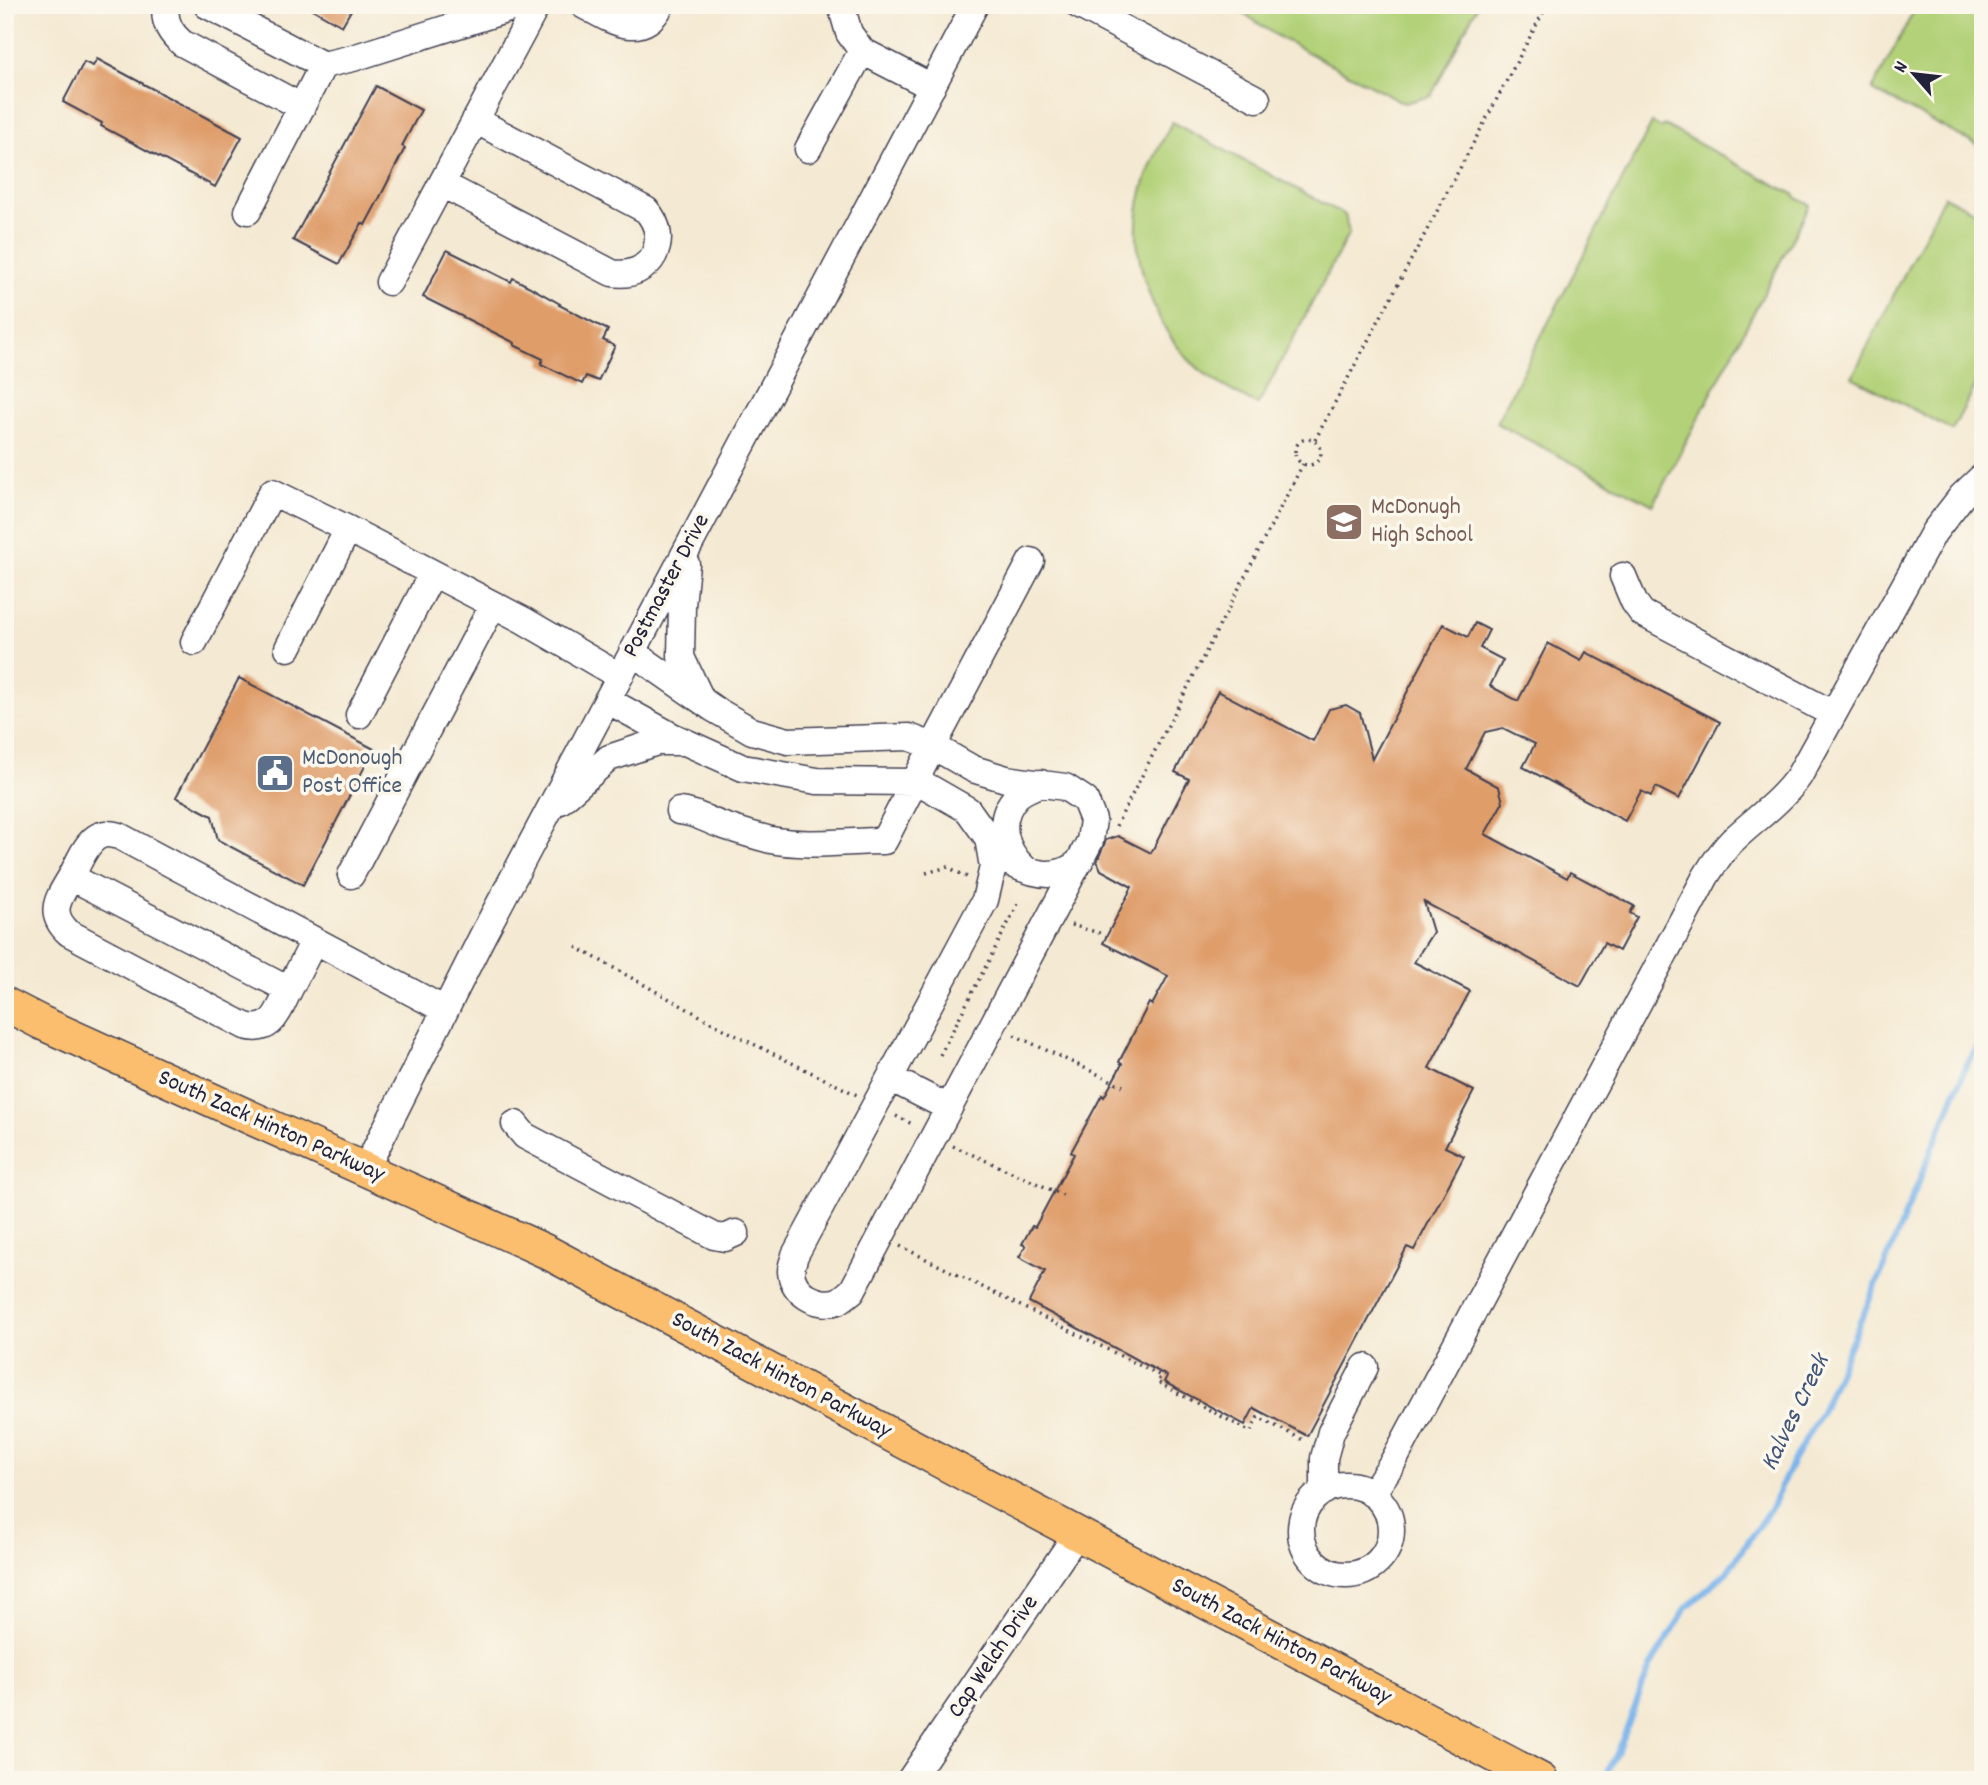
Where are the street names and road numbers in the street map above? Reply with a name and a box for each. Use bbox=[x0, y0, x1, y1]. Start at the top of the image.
street label: Postmaster Drive bbox=[615, 508, 719, 664]
street label: South Zack Hinton Parkway bbox=[152, 1062, 391, 1193]
street label: South Zack Hinton Parkway bbox=[665, 1303, 898, 1449]
street label: South Zack Hinton Parkway bbox=[1165, 1569, 1398, 1715]
street label: Cap Welch Drive bbox=[940, 1589, 1048, 1725]

